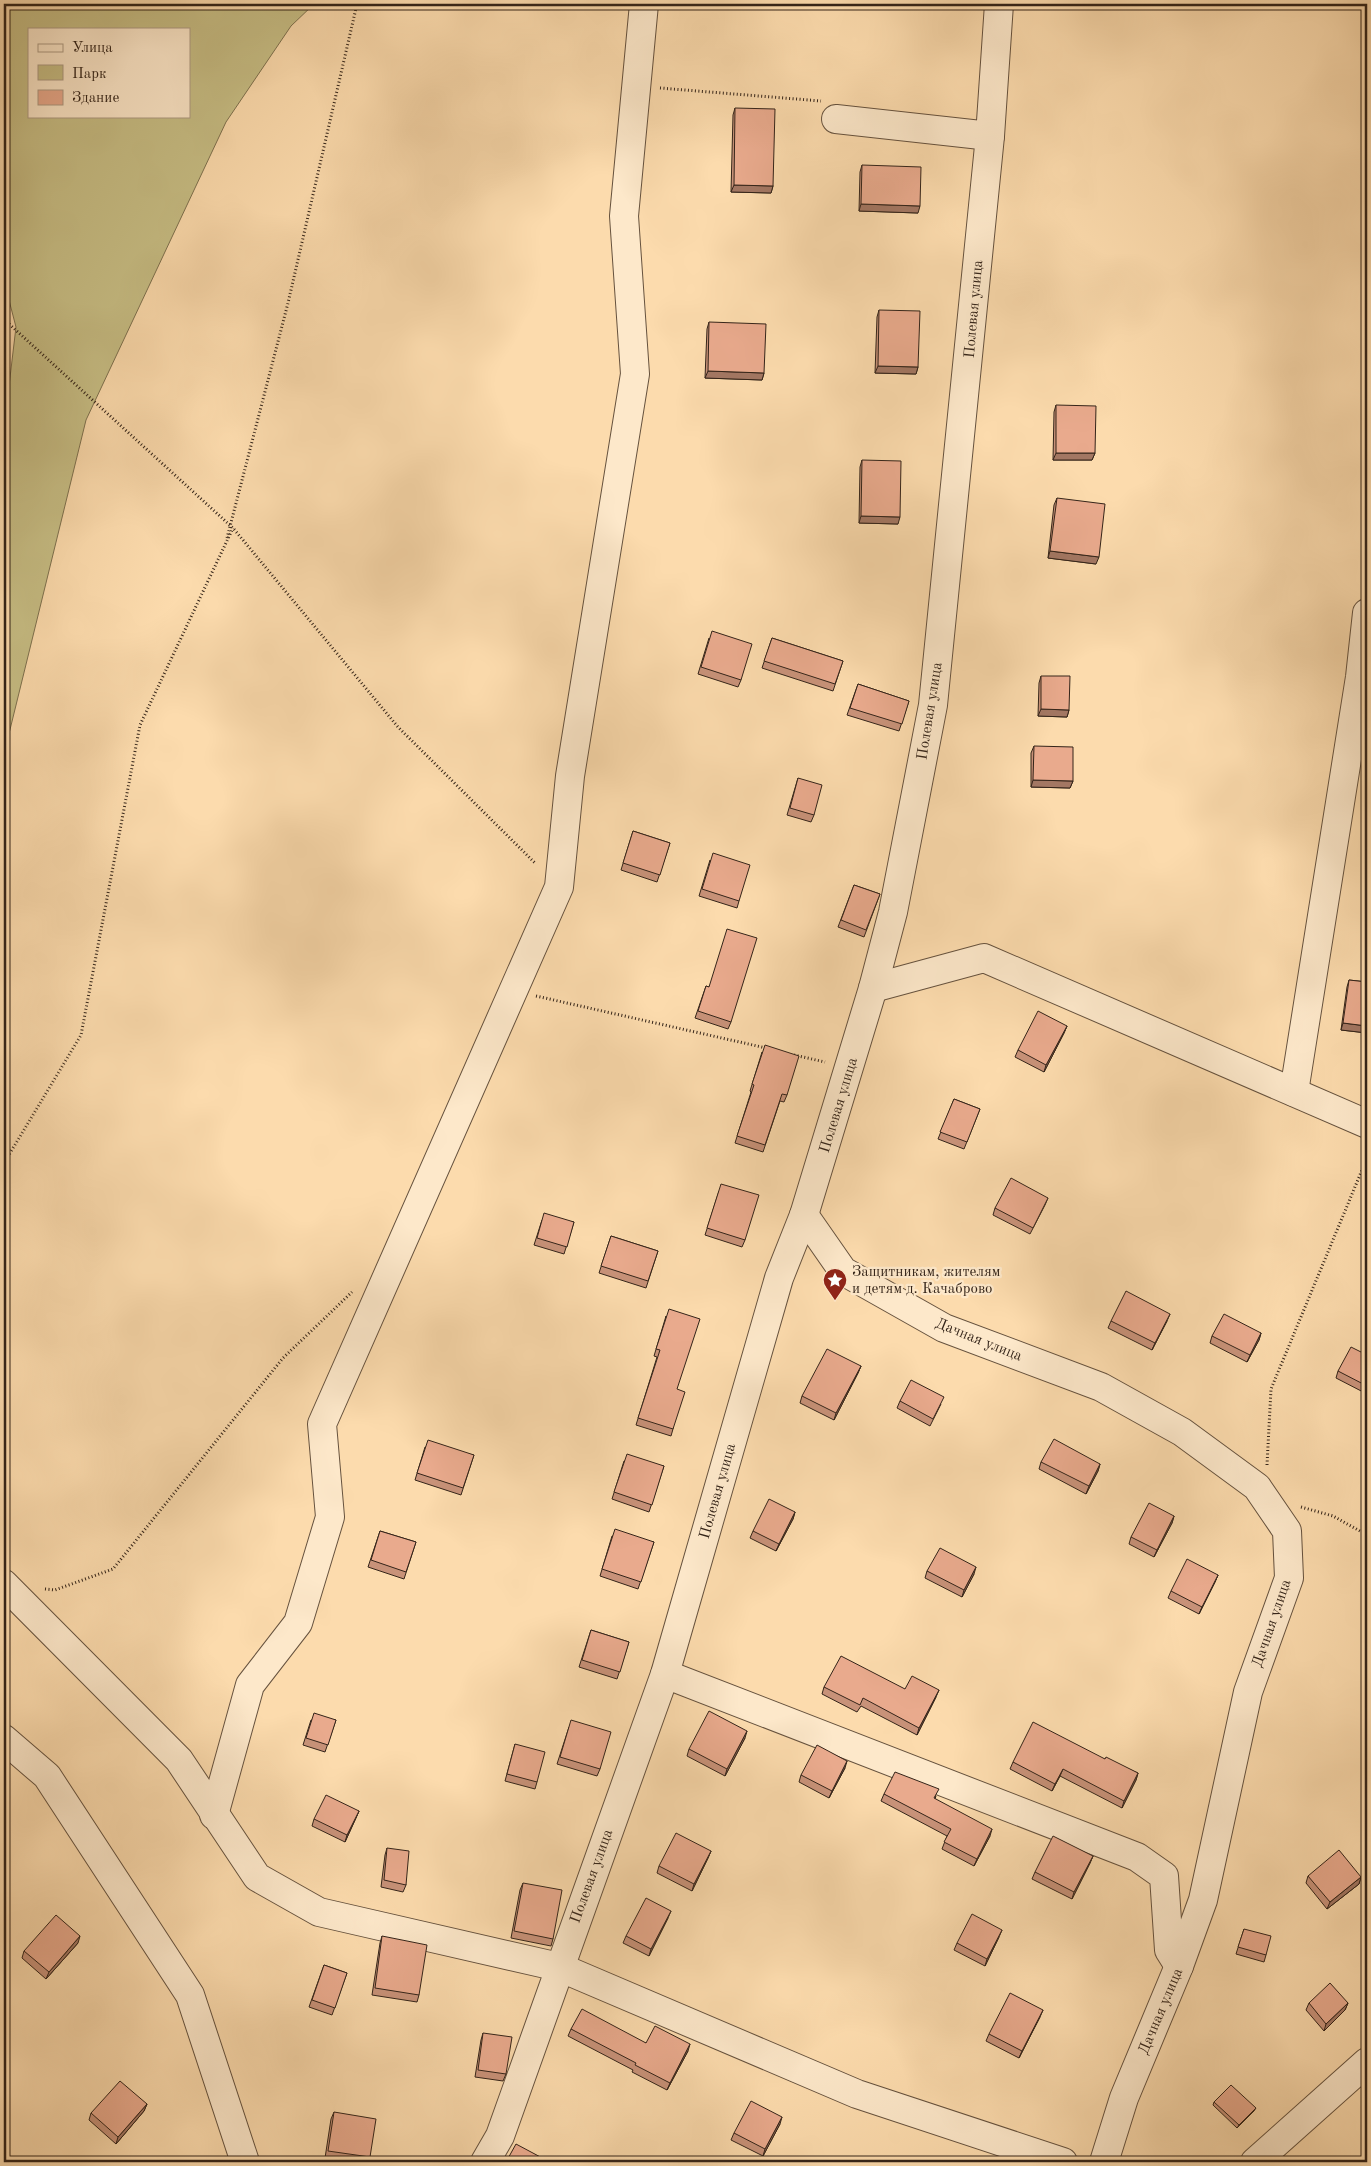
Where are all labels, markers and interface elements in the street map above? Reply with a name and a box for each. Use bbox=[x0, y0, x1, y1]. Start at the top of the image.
legend bbox=[28, 28, 190, 118]
text: Улица bbox=[72, 41, 113, 56]
text: Парк bbox=[72, 67, 107, 82]
text: Здание bbox=[72, 91, 119, 106]
street label: Полевая улица bbox=[963, 259, 986, 359]
street label: Полевая улица bbox=[915, 661, 946, 761]
street label: Полевая улица bbox=[818, 1055, 861, 1155]
place label: Защитникам, жителям и детям д. Качаброво bbox=[852, 1265, 1001, 1297]
place icon: Защитникам, жителям и детям д. Качаброво bbox=[822, 1267, 848, 1301]
street label: Дачная улица bbox=[933, 1316, 1024, 1365]
street label: Полевая улица bbox=[698, 1441, 739, 1541]
street label: Дачная улица bbox=[1250, 1577, 1295, 1669]
street label: Полевая улица bbox=[568, 1827, 617, 1925]
street label: Дачная улица bbox=[1137, 1966, 1186, 2057]

